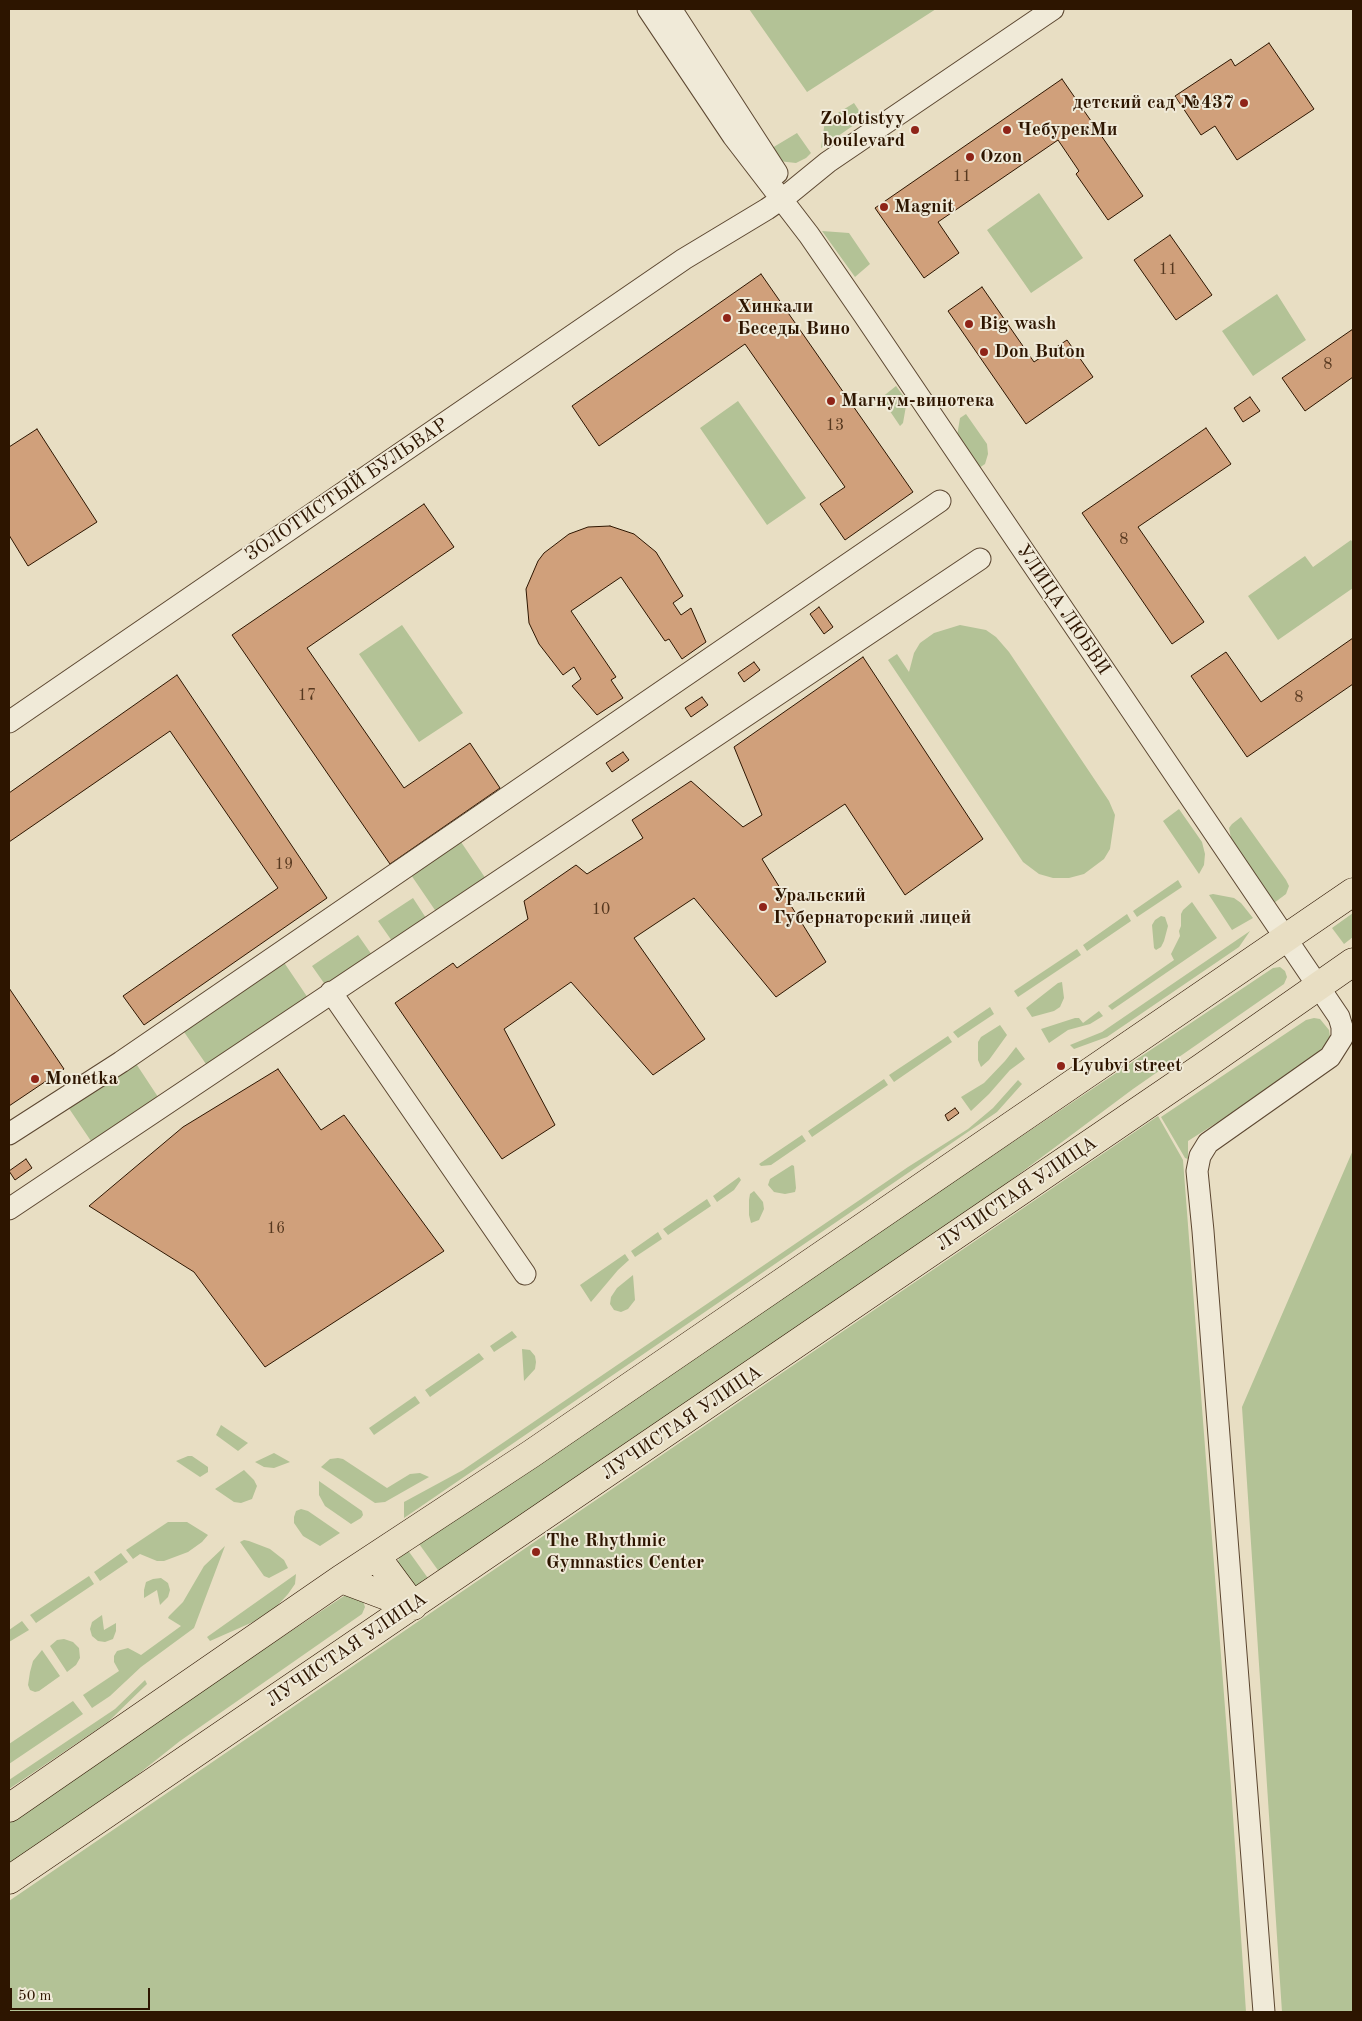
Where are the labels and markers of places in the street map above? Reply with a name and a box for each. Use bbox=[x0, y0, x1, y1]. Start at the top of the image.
place label: детский сад №437 bbox=[1073, 92, 1234, 114]
marker: детский сад №437 bbox=[1238, 97, 1250, 109]
place label: Zolotistyy boulevard bbox=[820, 108, 905, 152]
place label: ЧебурекМи bbox=[1017, 119, 1118, 141]
marker: Zolotistyy boulevard bbox=[909, 124, 921, 136]
marker: ЧебурекМи bbox=[1001, 124, 1013, 136]
place label: Ozon bbox=[980, 146, 1022, 168]
marker: Ozon bbox=[964, 151, 976, 163]
place label: Magnit bbox=[894, 196, 954, 218]
marker: Magnit bbox=[878, 201, 890, 213]
place label: Хинкали Беседы Вино bbox=[737, 296, 850, 340]
marker: Хинкали Беседы Вино bbox=[721, 312, 733, 324]
place label: Big wash bbox=[979, 313, 1056, 335]
marker: Big wash bbox=[963, 318, 975, 330]
place label: Don Buton bbox=[994, 341, 1085, 363]
marker: Don Buton bbox=[978, 346, 990, 358]
place label: Магнум-винотека bbox=[841, 390, 994, 412]
marker: Магнум-винотека bbox=[825, 395, 837, 407]
place label: Уральский Губернаторский лицей bbox=[773, 885, 971, 929]
marker: Уральский Губернаторский лицей bbox=[757, 901, 769, 913]
place label: Lyubvi street bbox=[1071, 1055, 1182, 1077]
marker: Lyubvi street bbox=[1055, 1060, 1067, 1072]
place label: Monetka bbox=[45, 1068, 118, 1090]
marker: Monetka bbox=[29, 1073, 41, 1085]
place label: The Rhythmic Gymnastics Center bbox=[546, 1530, 704, 1574]
marker: The Rhythmic Gymnastics Center bbox=[530, 1546, 542, 1558]

